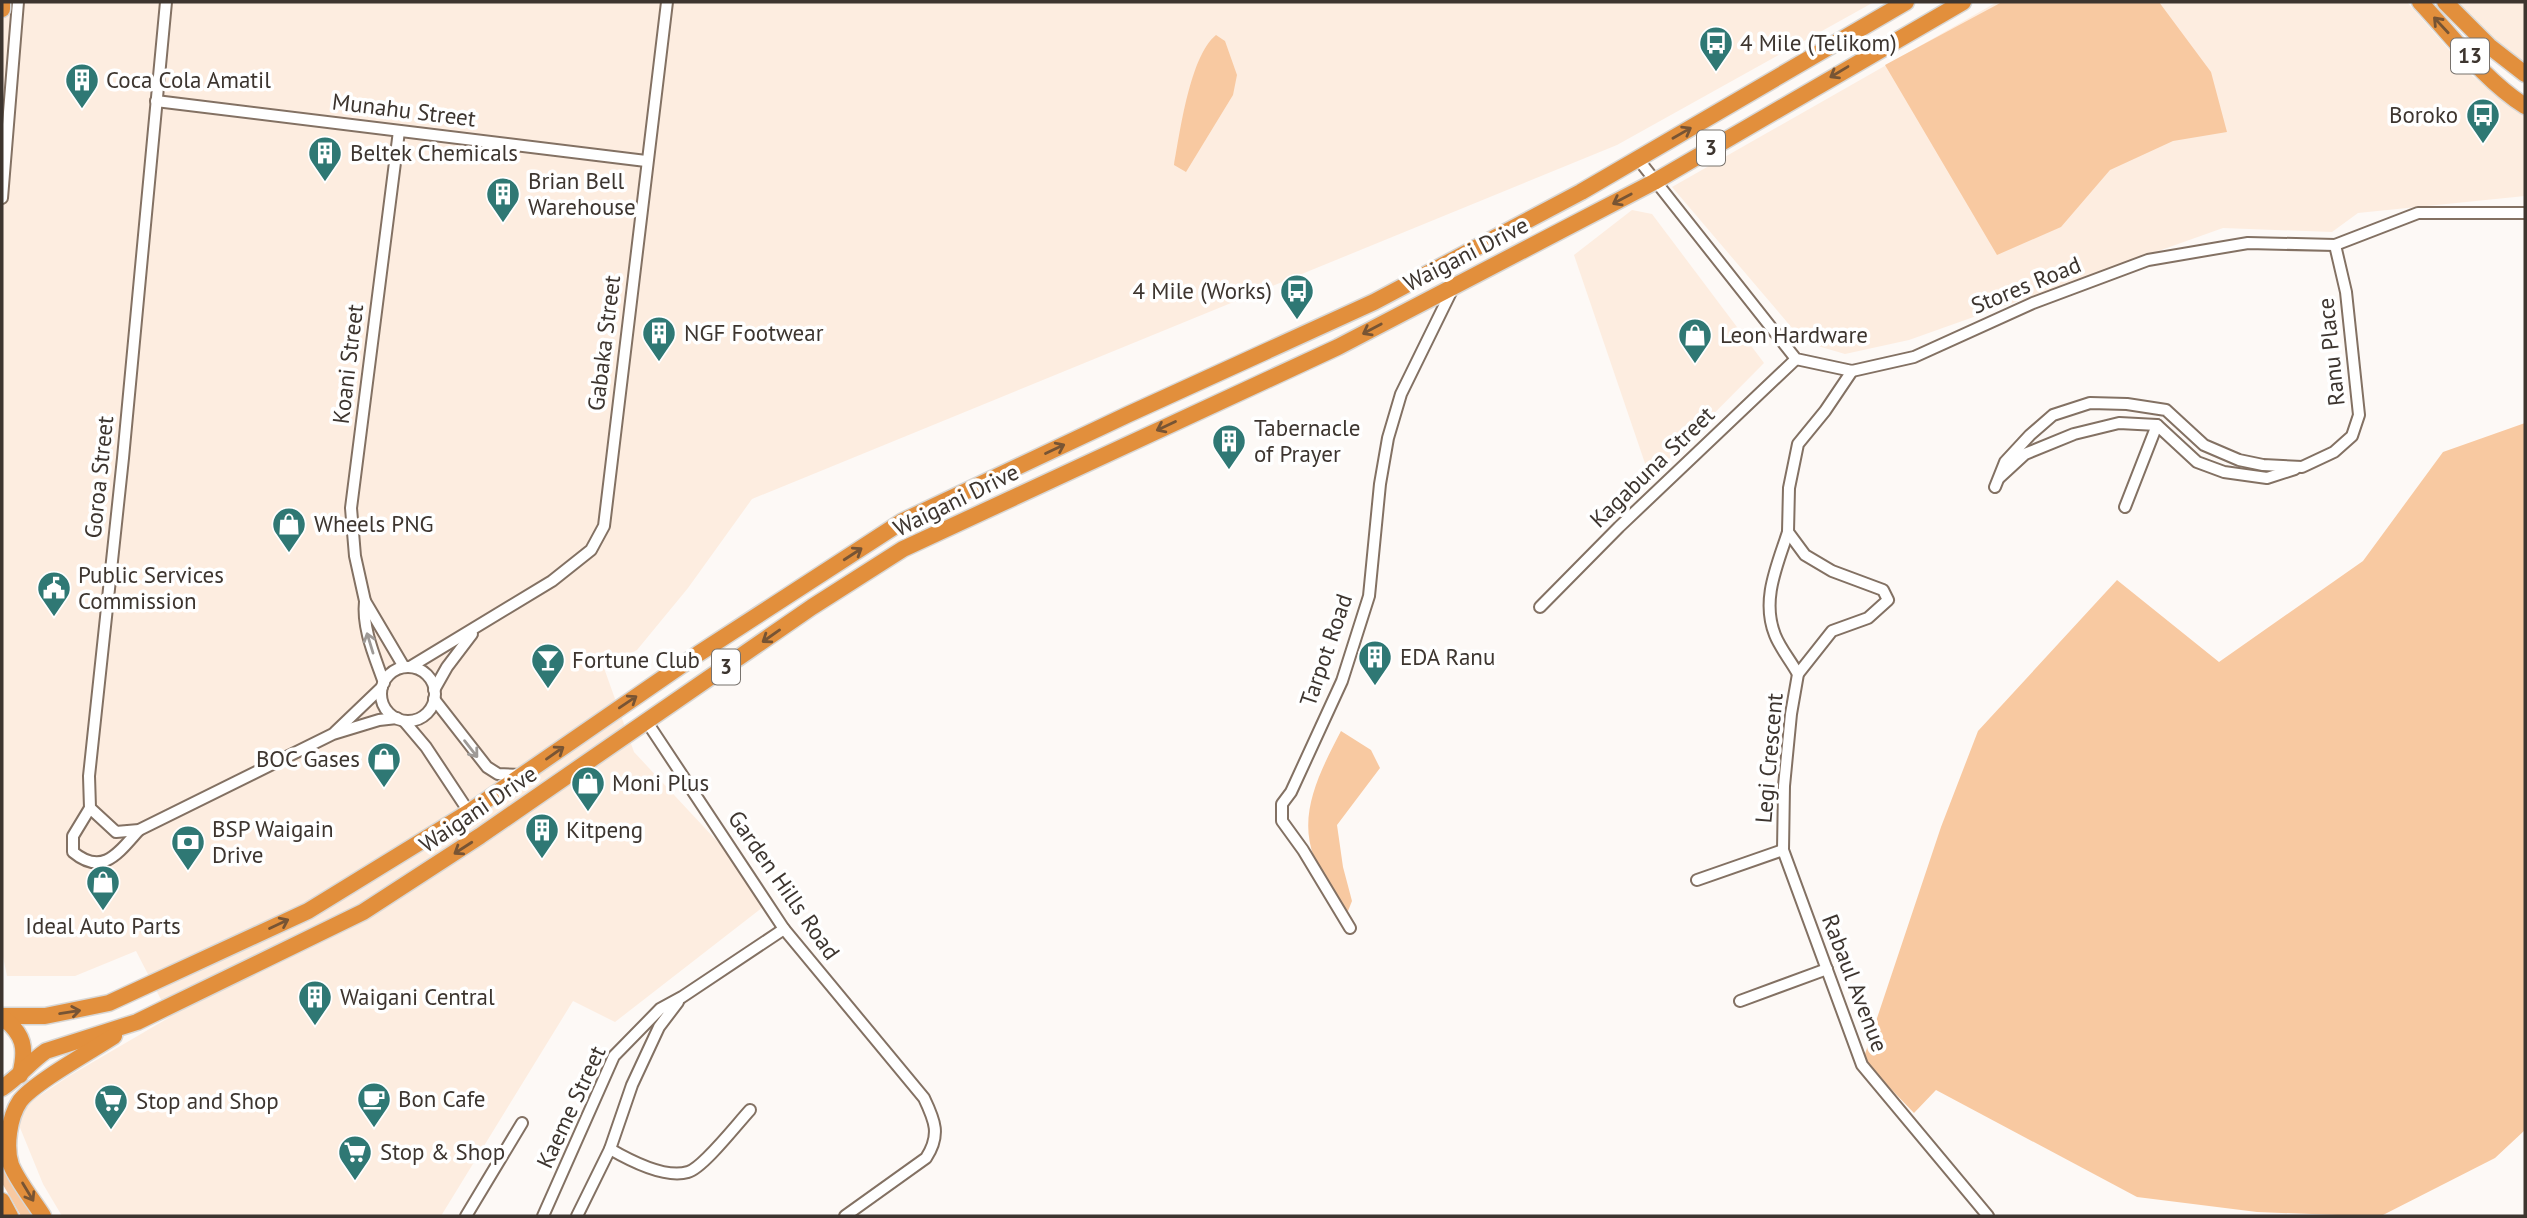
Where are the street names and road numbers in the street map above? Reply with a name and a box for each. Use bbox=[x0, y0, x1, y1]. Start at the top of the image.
road number: 13 bbox=[2451, 38, 2489, 74]
street label: Munahu Street bbox=[331, 86, 478, 133]
road number: 3 bbox=[1697, 130, 1725, 166]
street label: Waigani Drive bbox=[1399, 210, 1533, 297]
street label: Stores Road bbox=[1967, 249, 2085, 320]
street label: Gabaka Street bbox=[581, 273, 626, 413]
street label: Ranu Place bbox=[2310, 297, 2351, 408]
street label: Koani Street bbox=[326, 302, 369, 425]
street label: Kagabuna Street bbox=[1583, 400, 1720, 533]
street label: Goroa Street bbox=[78, 414, 119, 540]
street label: Waigani Drive bbox=[888, 457, 1023, 542]
street label: Tarpot Road bbox=[1293, 590, 1358, 710]
road number: 3 bbox=[712, 650, 740, 684]
street label: Legi Crescent bbox=[1748, 692, 1789, 824]
street label: Waigani Drive bbox=[413, 759, 542, 859]
street label: Garden Hills Road bbox=[722, 804, 847, 965]
street label: Rabaul Avenue bbox=[1816, 910, 1895, 1056]
street label: Kaeme Street bbox=[530, 1041, 612, 1173]

